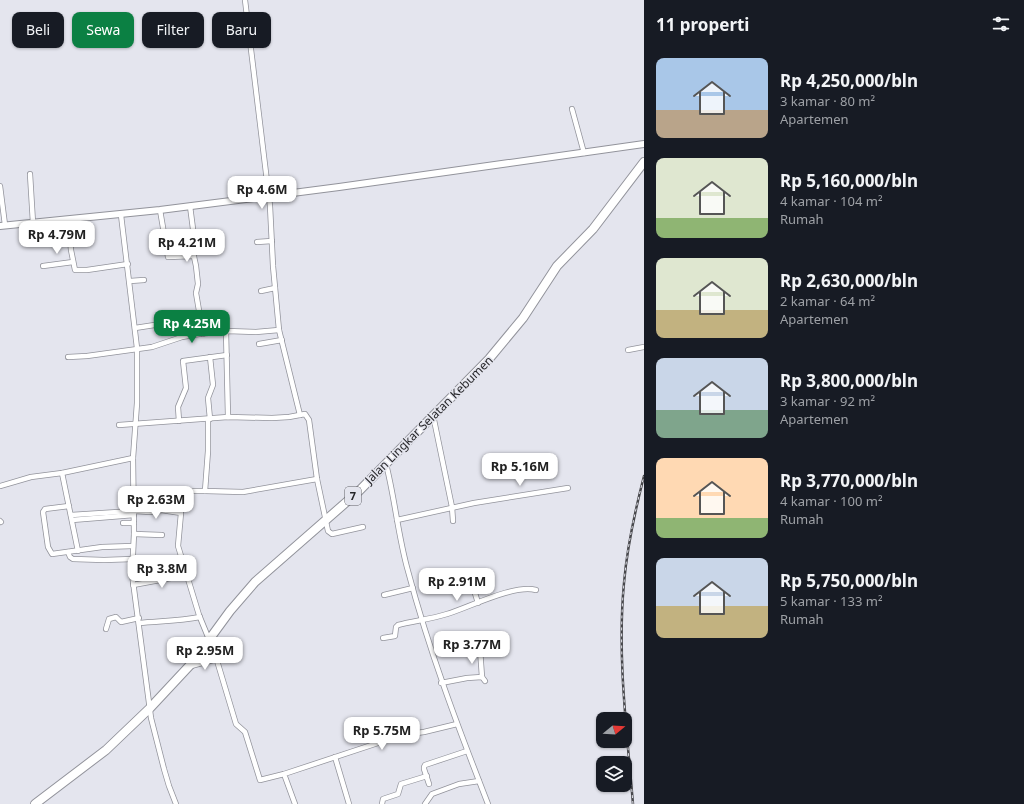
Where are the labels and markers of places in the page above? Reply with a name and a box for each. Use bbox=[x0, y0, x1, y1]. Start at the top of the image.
pin: Rp 4.6M bbox=[225, 176, 299, 210]
pin: Rp 4.79M bbox=[16, 221, 98, 255]
pin: Rp 4.21M bbox=[146, 229, 228, 263]
pin: Rp 4.25M bbox=[151, 310, 233, 344]
pin: Rp 5.16M bbox=[479, 453, 561, 487]
pin: Rp 2.63M bbox=[115, 486, 197, 520]
pin: Rp 3.8M bbox=[125, 555, 199, 589]
pin: Rp 2.91M bbox=[416, 568, 498, 602]
pin: Rp 3.77M bbox=[431, 631, 513, 665]
pin: Rp 2.95M bbox=[164, 637, 246, 671]
pin: Rp 5.75M bbox=[341, 717, 423, 751]

